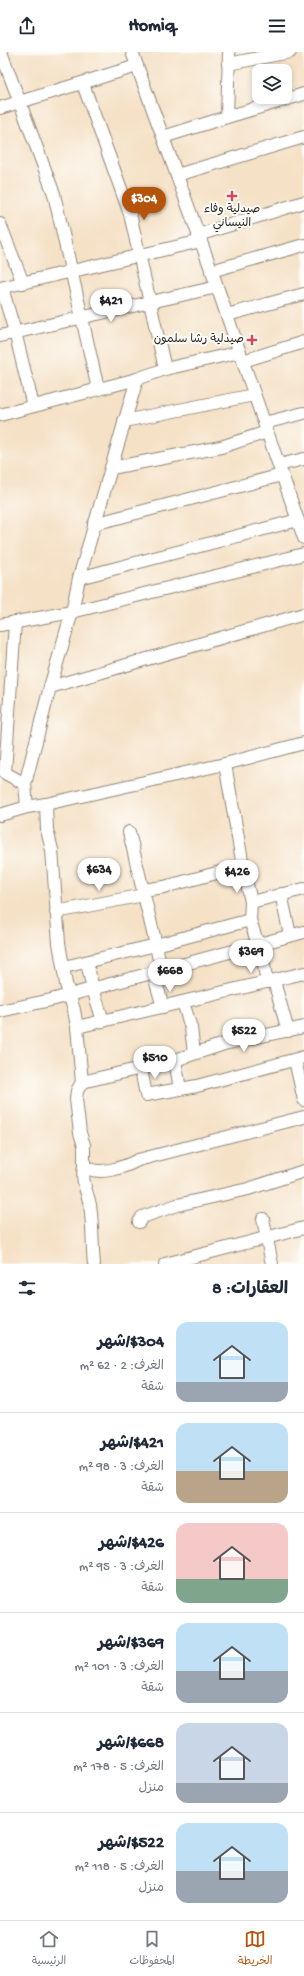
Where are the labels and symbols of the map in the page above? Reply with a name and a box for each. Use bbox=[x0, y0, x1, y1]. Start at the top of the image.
pin: $304 bbox=[120, 187, 168, 221]
marker: صيدلية وفاء النيساني bbox=[227, 191, 237, 201]
place label: صيدلية وفاء النيساني bbox=[204, 203, 260, 233]
pin: $421 bbox=[87, 289, 135, 323]
place label: صيدلية رشا سلمون bbox=[154, 333, 244, 347]
marker: صيدلية رشا سلمون bbox=[247, 335, 257, 345]
pin: $634 bbox=[75, 858, 123, 892]
pin: $426 bbox=[213, 860, 261, 894]
pin: $369 bbox=[227, 940, 275, 974]
pin: $668 bbox=[146, 959, 194, 993]
pin: $522 bbox=[220, 1019, 268, 1053]
pin: $510 bbox=[131, 1046, 179, 1080]

